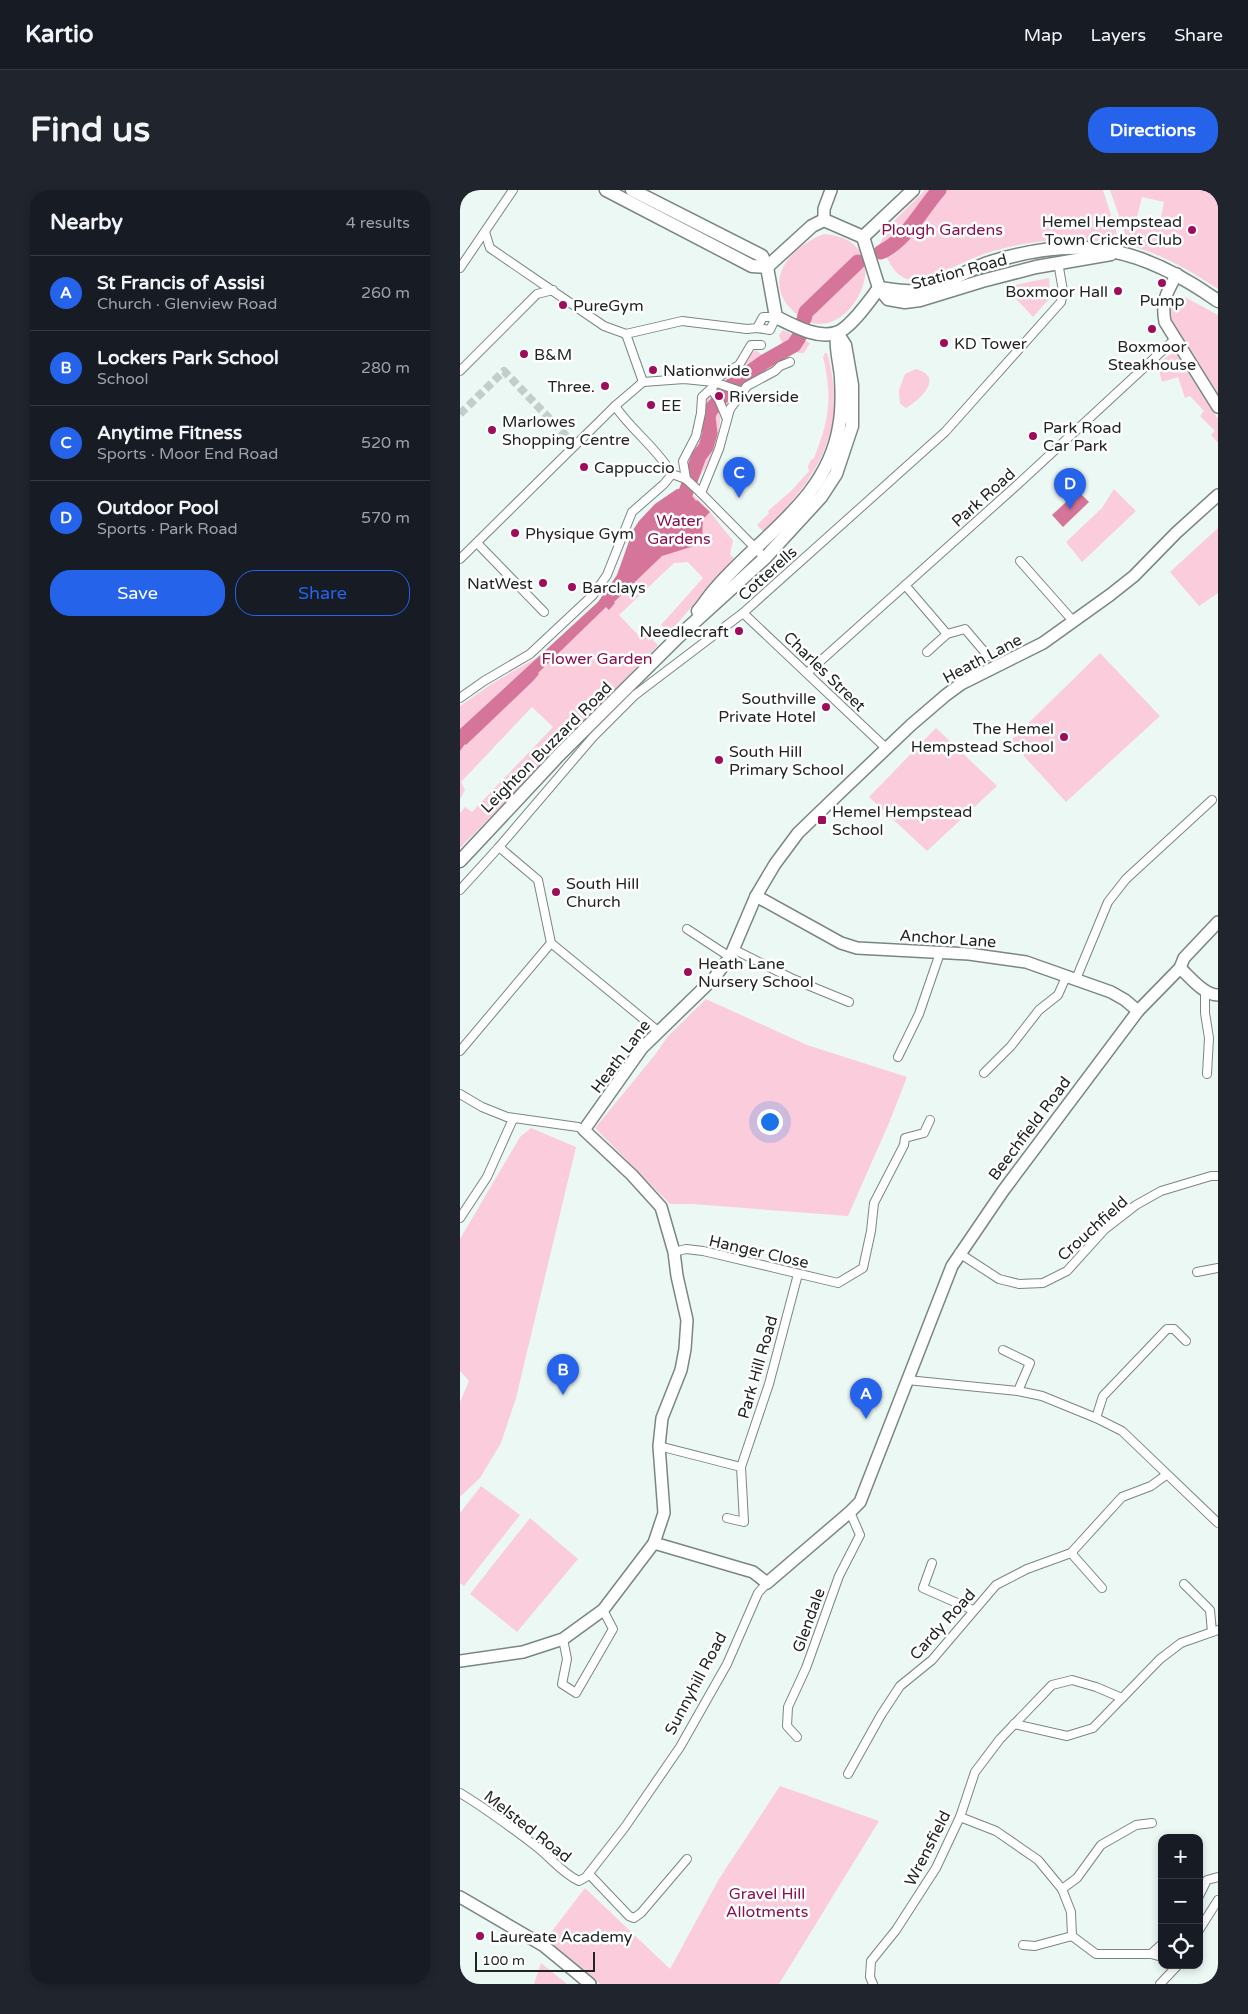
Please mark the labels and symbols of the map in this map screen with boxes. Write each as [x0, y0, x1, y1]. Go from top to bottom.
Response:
place label: Hemel Hempstead Town Cricket Club [1042, 212, 1182, 250]
park label: Plough Gardens [881, 220, 1003, 240]
marker: Hemel Hempstead Town Cricket Club [1186, 224, 1198, 236]
street label: Station Road [909, 250, 1009, 294]
marker: Pump [1156, 277, 1168, 289]
place label: Boxmoor Hall [1005, 282, 1108, 302]
marker: Boxmoor Hall [1112, 285, 1124, 297]
place label: Pump [1139, 291, 1185, 311]
place label: PureGym [573, 296, 644, 316]
marker: PureGym [557, 299, 569, 311]
marker: Boxmoor Steakhouse [1146, 323, 1158, 335]
place label: KD Tower [954, 334, 1028, 354]
marker: KD Tower [938, 337, 950, 349]
place label: Boxmoor Steakhouse [1108, 337, 1196, 375]
place label: B&M [534, 345, 572, 365]
marker: B&M [518, 348, 530, 360]
place label: Nationwide [663, 361, 750, 381]
marker: Nationwide [647, 364, 659, 376]
place label: Three. [547, 377, 595, 397]
marker: Three. [599, 380, 611, 392]
place label: Riverside [729, 387, 799, 407]
marker: Riverside [713, 390, 725, 402]
place label: EE [661, 396, 681, 416]
marker: EE [645, 399, 657, 411]
place label: Marlowes Shopping Centre [502, 412, 630, 450]
place label: Park Road Car Park [1043, 418, 1122, 456]
marker: Marlowes Shopping Centre [486, 424, 498, 436]
marker: Park Road Car Park [1027, 430, 1039, 442]
pin: C [723, 457, 755, 498]
place label: Cappuccio [594, 458, 675, 478]
marker: Cappuccio [578, 461, 590, 473]
street label: Park Road [948, 464, 1020, 531]
pin: D [1054, 468, 1086, 509]
park label: Water Gardens [647, 511, 711, 549]
place label: Physique Gym [525, 524, 634, 544]
marker: Physique Gym [509, 527, 521, 539]
street label: Cotterells [734, 542, 801, 605]
place label: NatWest [467, 574, 533, 594]
marker: NatWest [537, 577, 549, 589]
place label: Barclays [582, 578, 646, 598]
marker: Barclays [566, 581, 578, 593]
place label: Needlecraft [640, 622, 729, 642]
marker: Needlecraft [733, 625, 745, 637]
street label: Charles Street [779, 628, 870, 716]
street label: Heath Lane [939, 630, 1025, 688]
park label: Flower Garden [541, 649, 653, 669]
street label: Leighton Buzzard Road [477, 678, 617, 818]
place label: Southville Private Hotel [718, 689, 816, 727]
marker: Southville Private Hotel [820, 701, 832, 713]
place label: The Hemel Hempstead School [911, 719, 1054, 757]
marker: The Hemel Hempstead School [1058, 731, 1070, 743]
place label: South Hill Primary School [729, 742, 844, 780]
marker: South Hill Primary School [713, 754, 725, 766]
place label: Hemel Hempstead School [832, 802, 972, 840]
marker: Hemel Hempstead School [816, 814, 828, 826]
place label: South Hill Church [566, 874, 639, 912]
marker: South Hill Church [550, 886, 562, 898]
street label: Anchor Lane [899, 926, 997, 952]
place label: Heath Lane Nursery School [698, 954, 814, 992]
marker: Heath Lane Nursery School [682, 966, 694, 978]
street label: Heath Lane [587, 1016, 655, 1097]
street label: Beechfield Road [984, 1073, 1075, 1184]
your location [757, 1109, 783, 1135]
street label: Crouchfield [1053, 1192, 1132, 1266]
street label: Hanger Close [707, 1231, 811, 1273]
street label: Park Hill Road [734, 1313, 782, 1421]
pin: B [547, 1354, 579, 1395]
pin: A [850, 1378, 882, 1419]
street label: Glendale [788, 1585, 830, 1655]
street label: Cardy Road [906, 1585, 980, 1664]
street label: Sunnyhill Road [660, 1629, 731, 1738]
street label: Melsted Road [480, 1786, 575, 1867]
street label: Wrensfield [900, 1807, 955, 1889]
park label: Gravel Hill Allotments [726, 1884, 808, 1922]
place label: Laureate Academy [490, 1927, 633, 1947]
marker: Laureate Academy [474, 1930, 486, 1942]
scale bar [475, 1949, 595, 1972]

